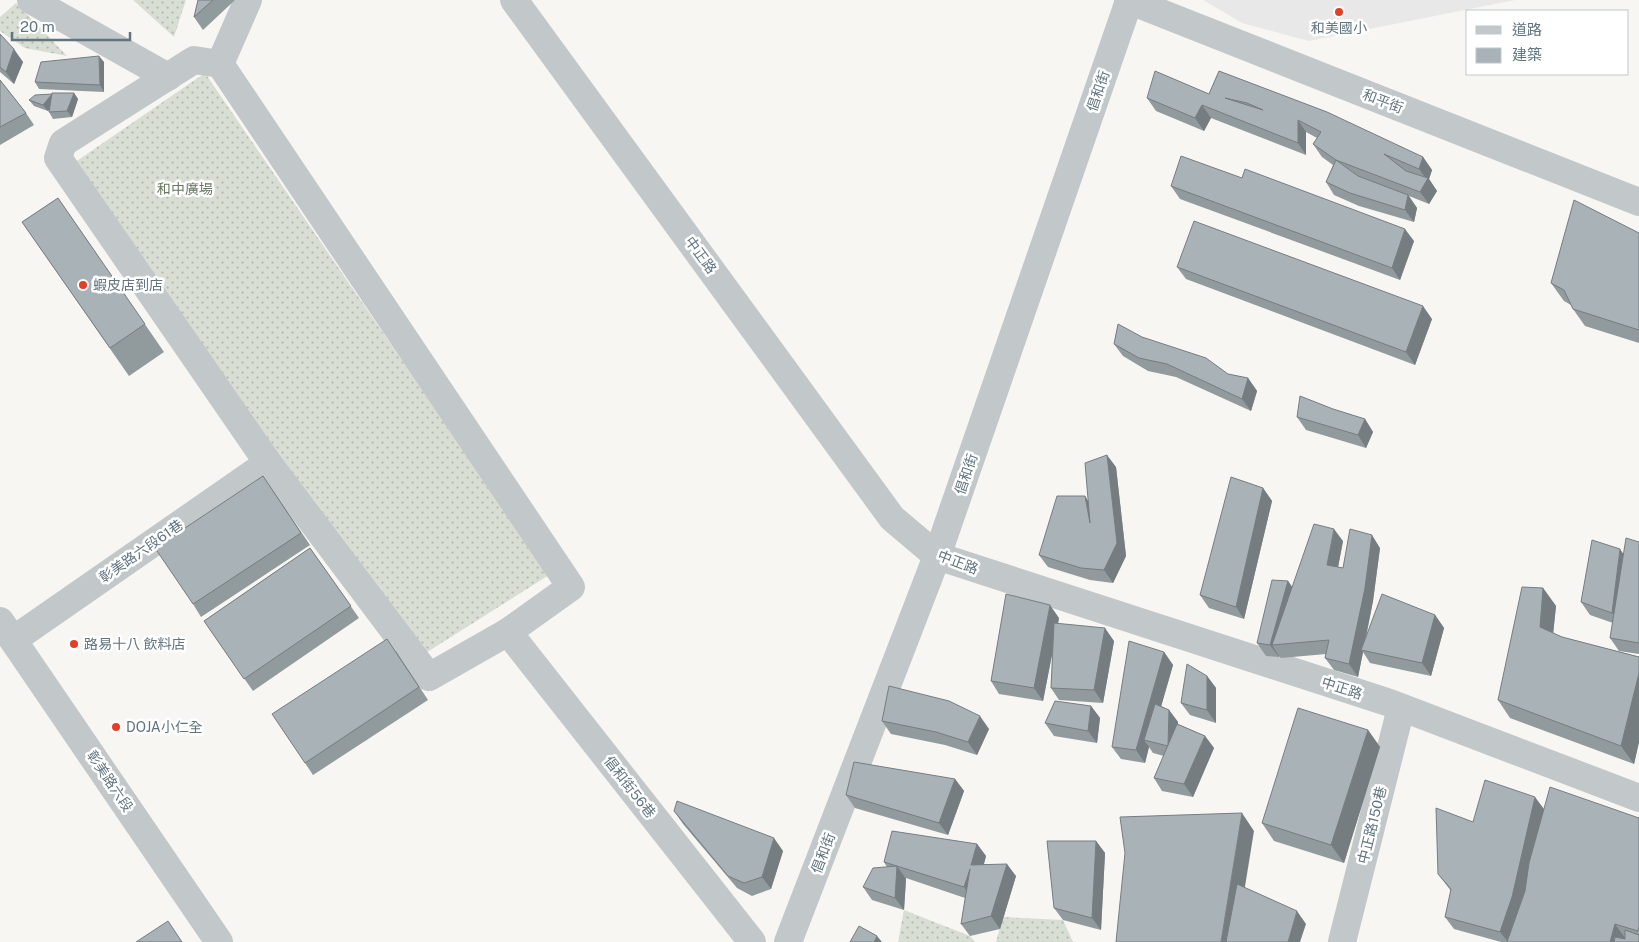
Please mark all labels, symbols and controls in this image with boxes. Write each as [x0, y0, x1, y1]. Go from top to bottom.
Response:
marker: 和美國小 [1333, 6, 1345, 18]
scale bar [12, 10, 130, 42]
legend [1466, 10, 1629, 75]
text: 20 m [20, 18, 55, 35]
place label: 和美國小 [1311, 20, 1367, 36]
text: 道路 [1512, 21, 1542, 38]
text: 建築 [1512, 46, 1542, 63]
street label: 倡和街 [1084, 69, 1112, 113]
street label: 和平街 [1361, 86, 1405, 116]
park label: 和中廣場 [157, 181, 213, 197]
street label: 中正路 [682, 233, 720, 277]
place label: 蝦皮店到店 [93, 277, 163, 293]
marker: 蝦皮店到店 [77, 279, 89, 291]
street label: 倡和街 [952, 452, 980, 496]
street label: 彰美路六段61巷 [96, 516, 186, 586]
street label: 中正路 [936, 547, 980, 577]
place label: 路易十八 飲料店 [84, 636, 185, 652]
marker: 路易十八 飲料店 [68, 638, 80, 650]
street label: 中正路 [1320, 674, 1364, 702]
place label: DOJA小仁全 [126, 719, 203, 735]
marker: DOJA小仁全 [110, 721, 122, 733]
street label: 彰美路六段 [84, 748, 136, 814]
street label: 倡和街56巷 [601, 753, 659, 821]
street label: 中正路150巷 [1355, 785, 1389, 865]
street label: 倡和街 [808, 831, 838, 875]

